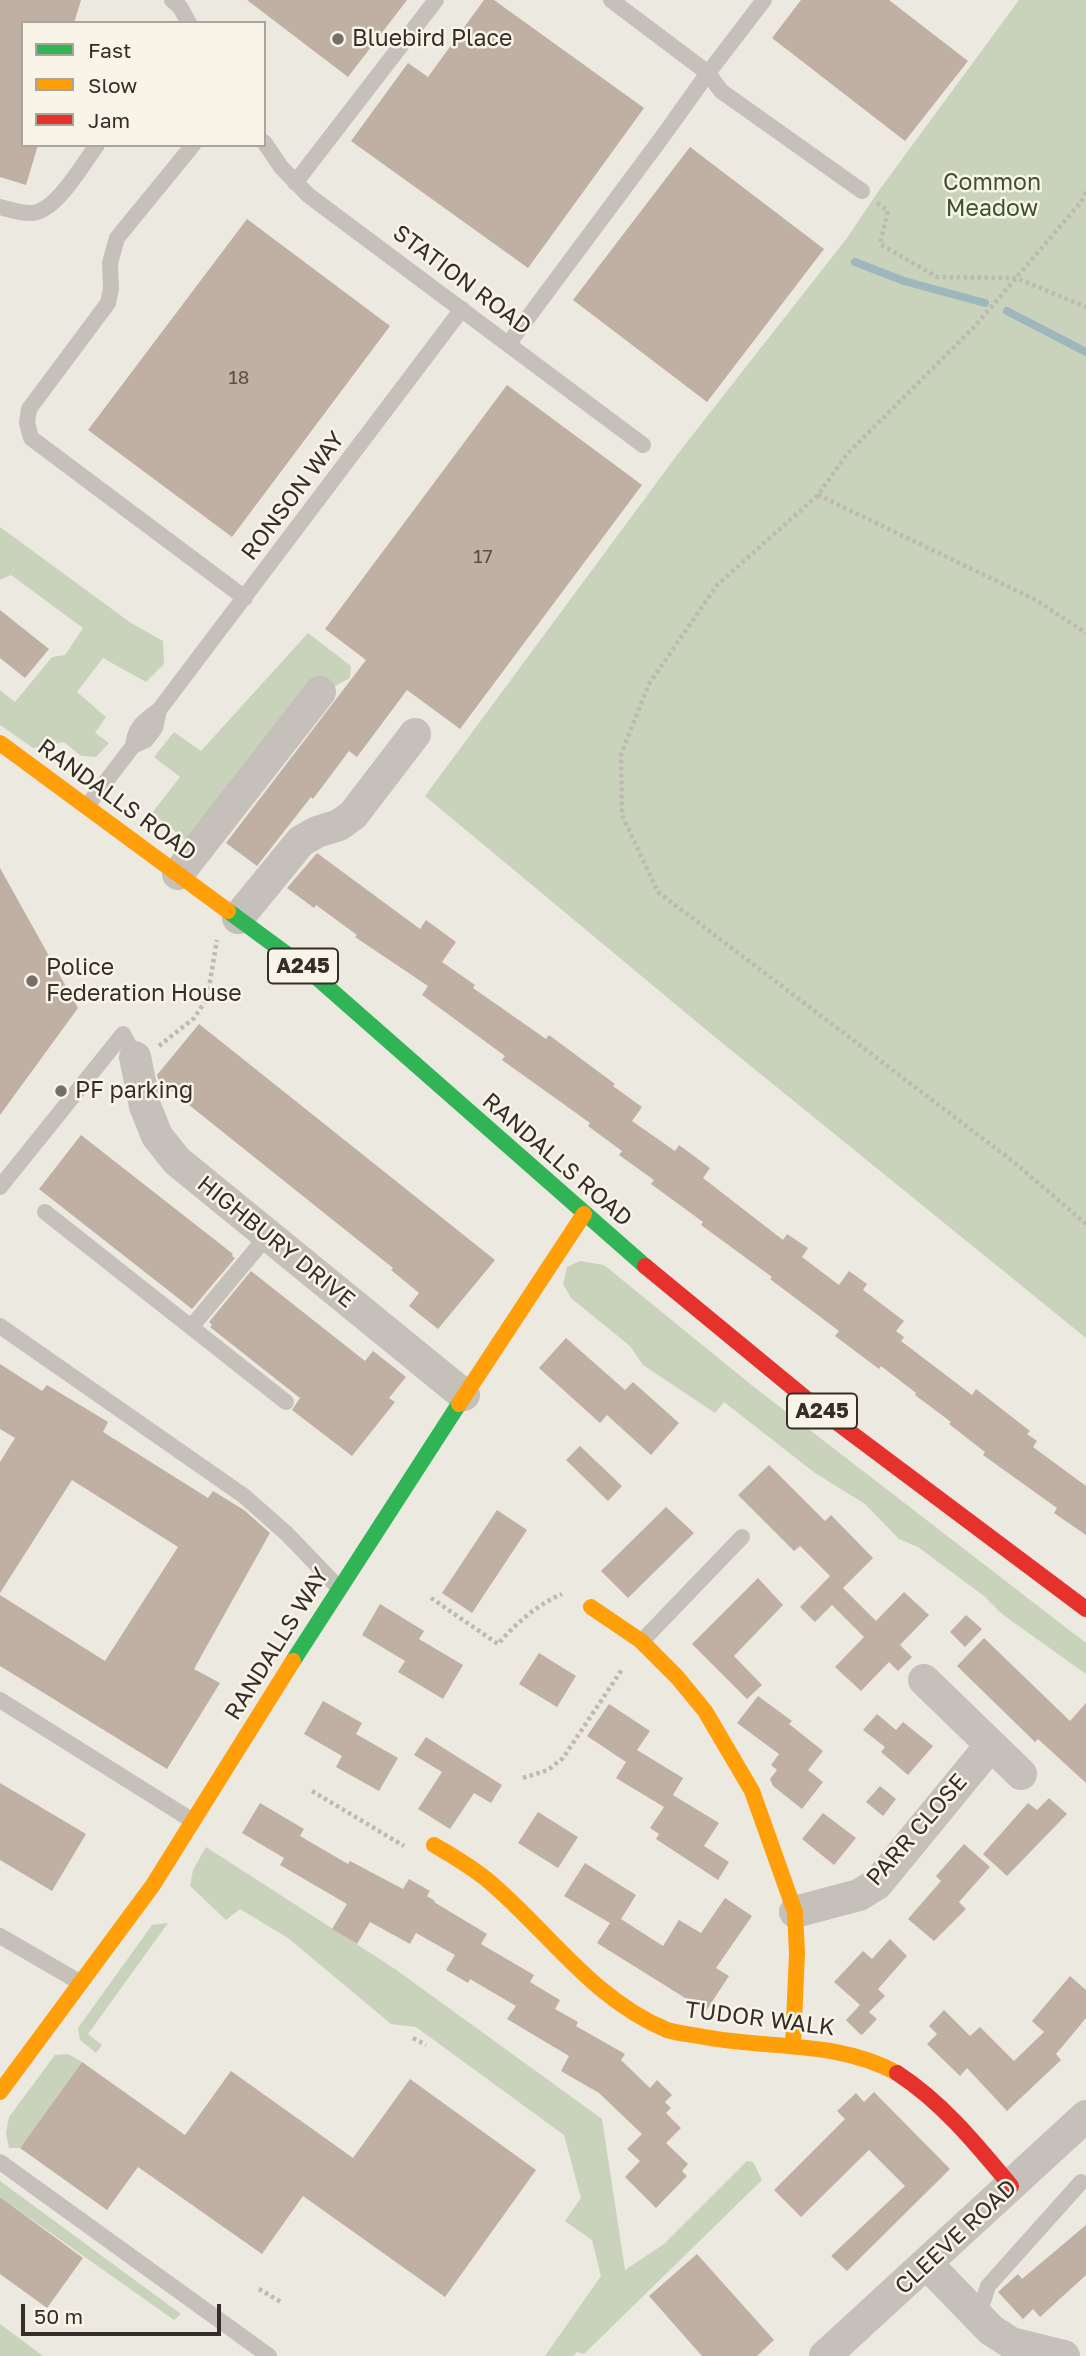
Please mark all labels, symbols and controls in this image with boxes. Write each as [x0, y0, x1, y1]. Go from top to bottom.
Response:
legend [21, 21, 266, 147]
place label: Bluebird Place [352, 25, 512, 53]
marker: Bluebird Place [330, 31, 346, 47]
text: Fast [88, 37, 131, 63]
text: Slow [88, 72, 137, 98]
text: Jam [88, 107, 130, 133]
park label: Common Meadow [943, 169, 1041, 223]
street label: STATION ROAD [387, 219, 537, 341]
house number: 18 [229, 367, 249, 389]
street label: RONSON WAY [236, 426, 350, 566]
house number: 17 [473, 546, 493, 568]
street label: RANDALLS ROAD [32, 733, 202, 867]
road number: A245 [268, 948, 338, 984]
place label: Police Federation House [46, 954, 242, 1008]
marker: Police Federation House [24, 973, 40, 989]
place label: PF parking [75, 1077, 193, 1105]
marker: PF parking [53, 1083, 69, 1099]
street label: RANDALLS ROAD [476, 1087, 638, 1233]
street label: HIGHBURY DRIVE [192, 1170, 360, 1314]
road number: A245 [787, 1394, 857, 1428]
street label: RANDALLS WAY [219, 1563, 335, 1725]
street label: PARR CLOSE [861, 1768, 973, 1892]
street label: TUDOR WALK [684, 1996, 836, 2042]
street label: CLEEVE ROAD [890, 2174, 1022, 2300]
scale bar [24, 2290, 224, 2334]
text: 50 m [34, 2303, 83, 2329]

